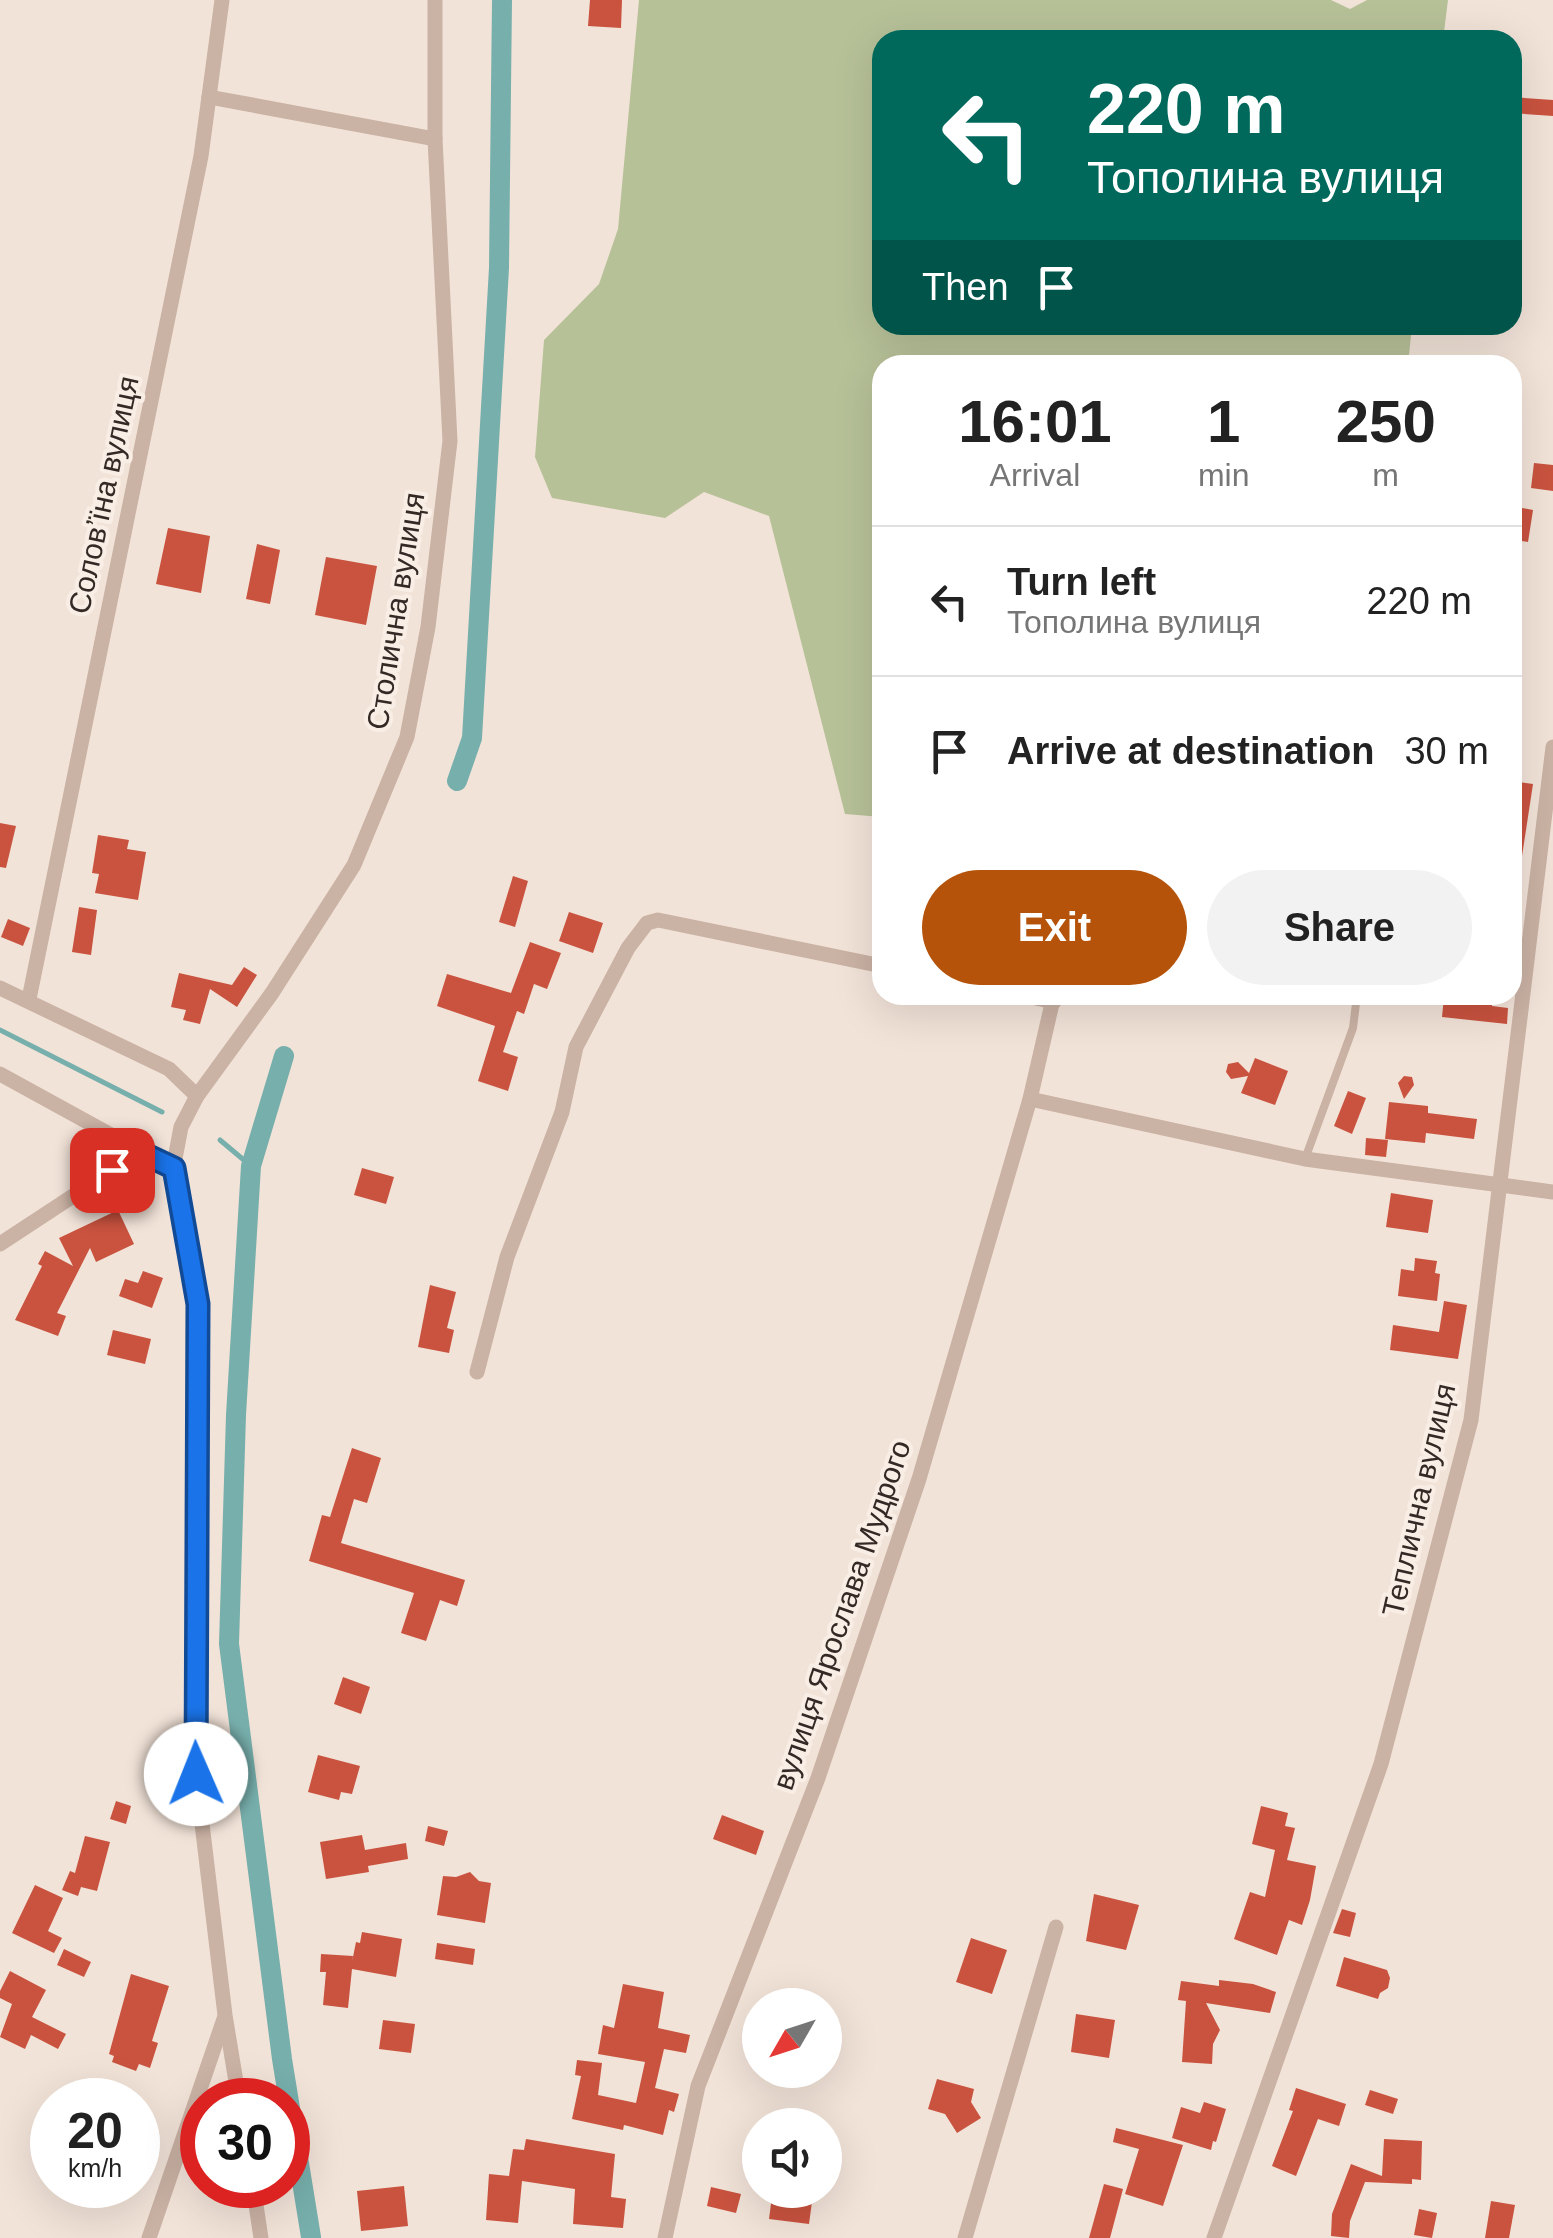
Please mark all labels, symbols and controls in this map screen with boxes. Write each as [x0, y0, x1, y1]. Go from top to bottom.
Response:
icon: left [922, 70, 1052, 200]
text: 220 m [1087, 70, 1285, 148]
text: Тополина вулиця [1087, 152, 1444, 203]
icon: arrive [1029, 260, 1084, 315]
text: Then [922, 266, 1009, 308]
street label: Соловʼїна вулиця [62, 373, 145, 617]
text: 16:01 [958, 388, 1112, 455]
text: 1 [1207, 388, 1240, 455]
text: 250 [1336, 388, 1436, 455]
text: Arrival [990, 457, 1080, 493]
text: min [1198, 457, 1249, 493]
text: m [1372, 457, 1399, 493]
street label: Столична вулиця [360, 490, 431, 732]
text: Turn left [1007, 561, 1156, 603]
icon: left [922, 574, 977, 629]
text: 220 m [1366, 580, 1472, 622]
text: Тополина вулиця [1007, 604, 1261, 640]
icon: arrive [922, 724, 977, 779]
text: Arrive at destination [1007, 730, 1374, 772]
text: 30 m [1404, 730, 1489, 772]
button: Exit [922, 870, 1187, 985]
button: Share [1207, 870, 1472, 985]
pin [70, 1128, 155, 1213]
icon: arrive [85, 1143, 140, 1198]
street label: Теплична вулиця [1376, 1380, 1461, 1620]
street label: вулиця Ярослава Мудрого [766, 1436, 917, 1794]
position arrow [144, 1722, 248, 1826]
north arrow [742, 1988, 842, 2088]
map controls [742, 1988, 842, 2208]
speed limit sign: 30 [180, 2078, 310, 2208]
text: 20 [67, 2103, 123, 2159]
button: sound [742, 2108, 842, 2208]
text: km/h [68, 2154, 122, 2182]

